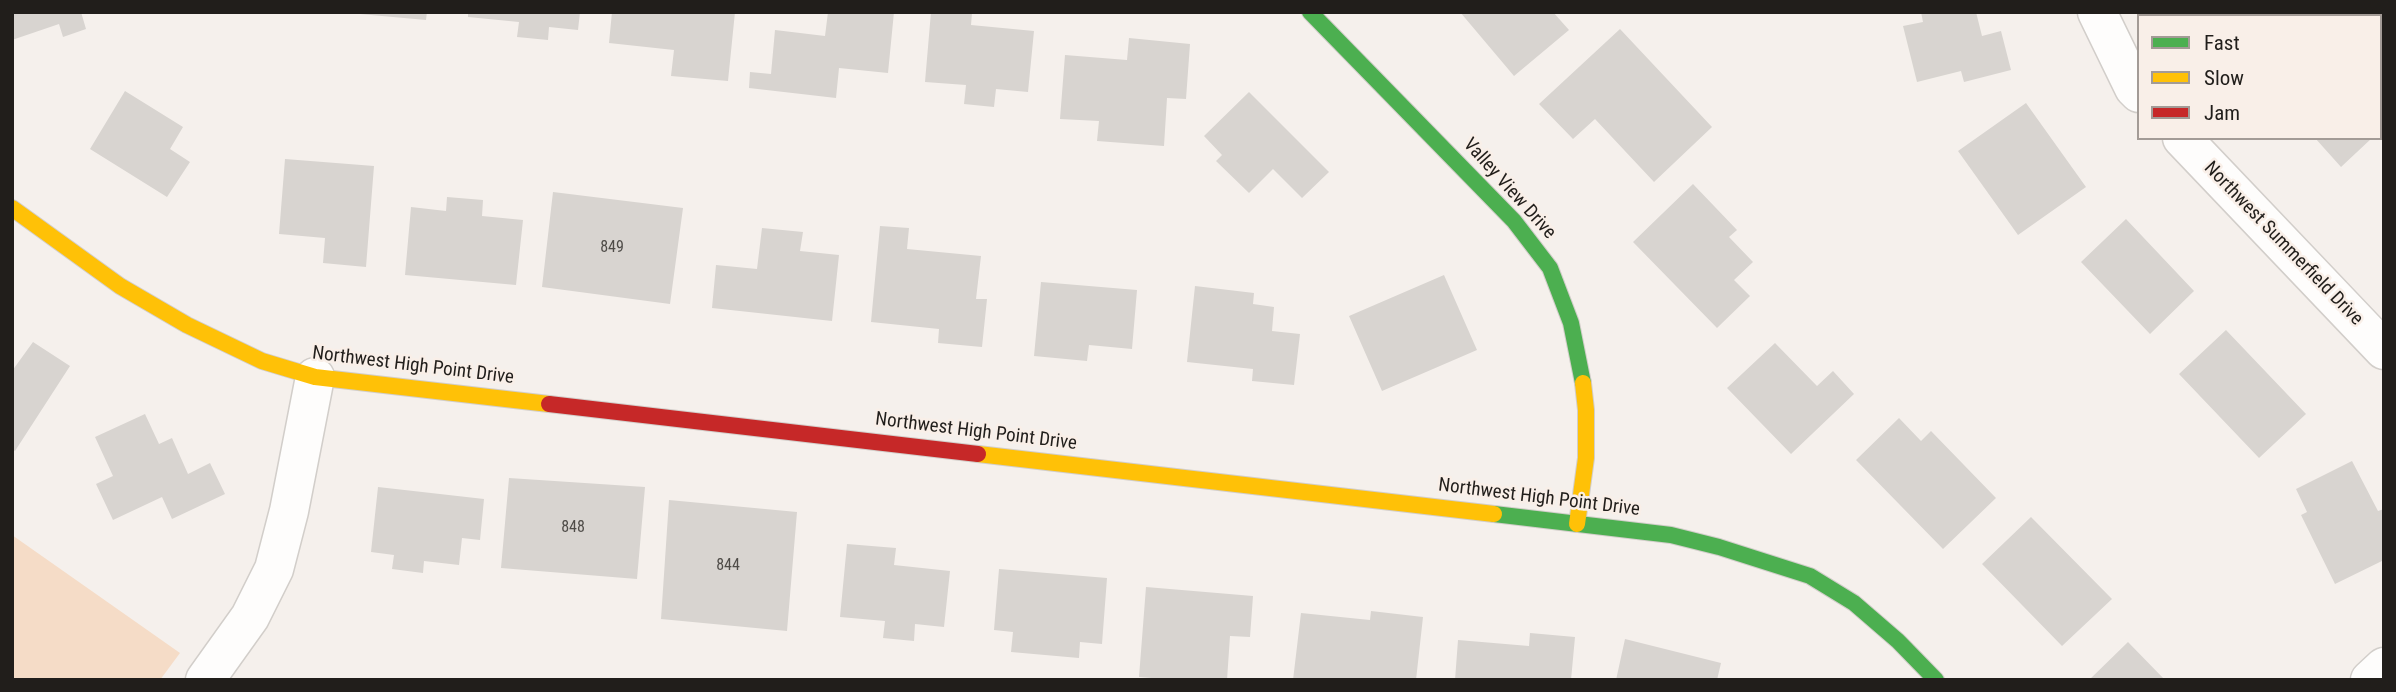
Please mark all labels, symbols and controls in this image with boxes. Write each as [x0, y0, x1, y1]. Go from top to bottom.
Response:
legend [2137, 14, 2382, 140]
text: Fast [2204, 31, 2240, 55]
text: Slow [2204, 66, 2244, 90]
text: Jam [2204, 101, 2240, 125]
street label: Valley View Drive [1458, 134, 1560, 244]
street label: Northwest Summerfield Drive [2199, 157, 2367, 331]
house number: 849 [600, 238, 624, 258]
street label: Northwest High Point Drive [311, 342, 515, 390]
street label: Northwest High Point Drive [874, 408, 1078, 456]
street label: Northwest High Point Drive [1437, 474, 1641, 522]
house number: 848 [561, 518, 585, 538]
house number: 844 [716, 556, 740, 576]

